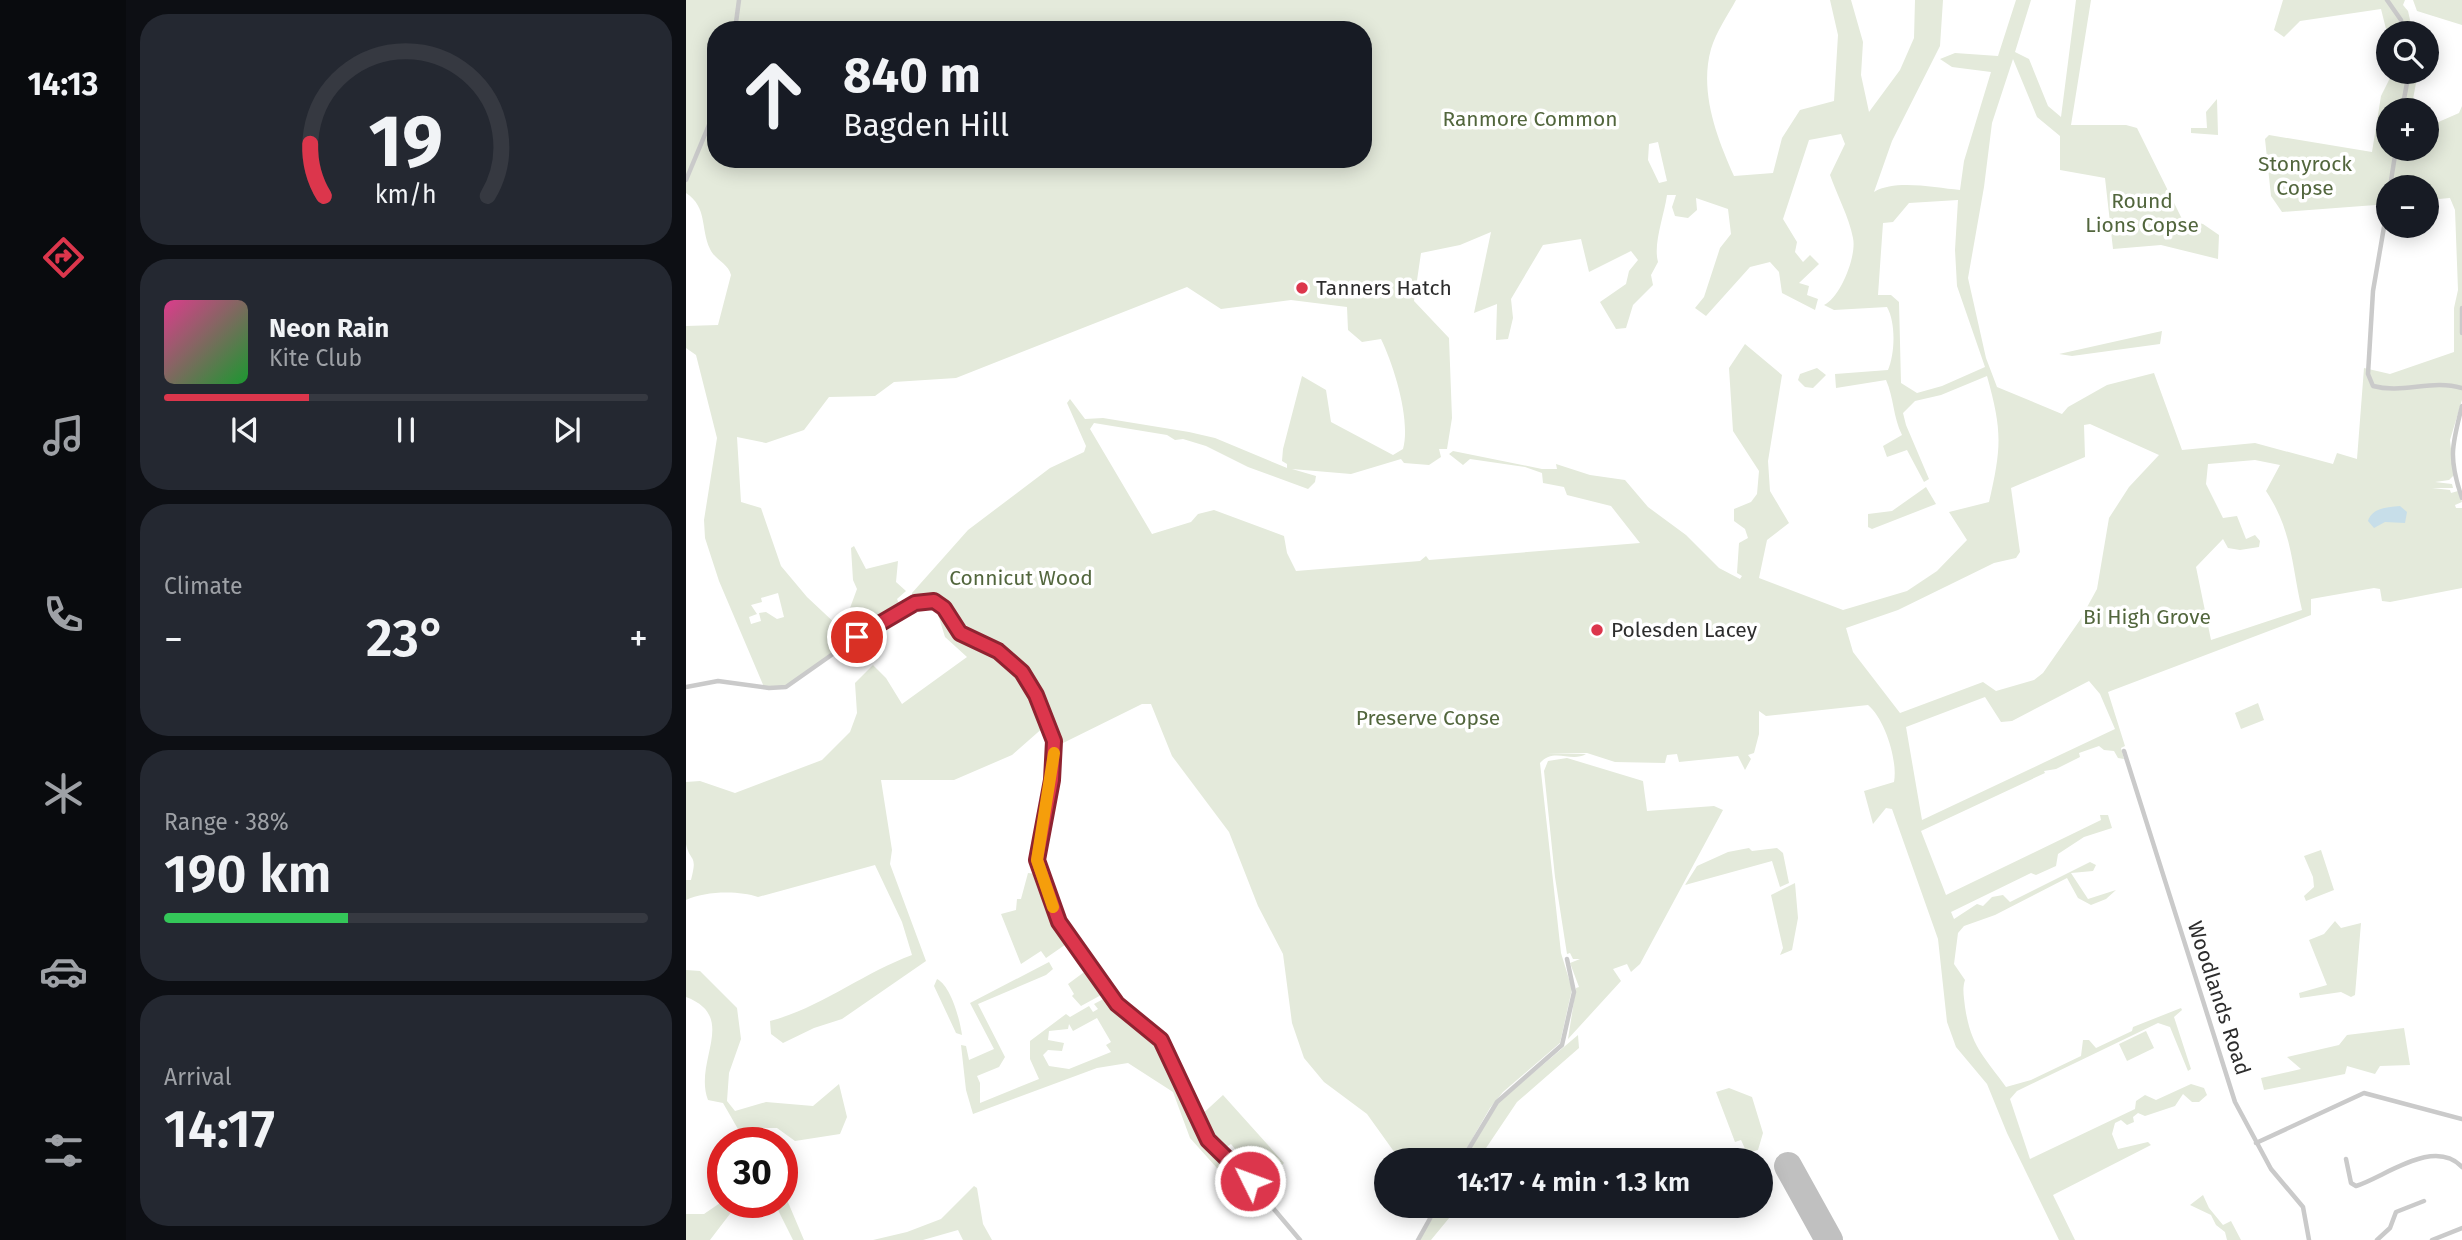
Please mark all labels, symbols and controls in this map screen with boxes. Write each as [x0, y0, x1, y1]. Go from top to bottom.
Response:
map controls [2376, 21, 2439, 238]
button: search [2376, 21, 2439, 84]
text: 840 m [843, 46, 981, 105]
icon: ahead [728, 49, 819, 140]
text: 14:13 [27, 65, 99, 103]
text: 19 [369, 98, 443, 185]
button: + [2376, 98, 2439, 161]
text: Bagden Hill [843, 106, 1009, 144]
park label: Ranmore Common [1442, 106, 1618, 132]
park label: Stonyrock Copse [2258, 151, 2352, 201]
button: − [2376, 175, 2439, 238]
text: km/h [375, 179, 437, 209]
park label: Round Lions Copse [2085, 188, 2199, 238]
icon: directions [39, 233, 88, 282]
place label: Tanners Hatch [1316, 275, 1452, 301]
marker: Tanners Hatch [1294, 280, 1310, 296]
text: Neon Rain [269, 313, 389, 344]
text: Kite Club [269, 344, 362, 372]
icon: music [39, 411, 88, 460]
icon: previous [226, 411, 264, 449]
icon: pause [387, 411, 425, 449]
icon: next [548, 411, 586, 449]
park label: Connicut Wood [949, 565, 1093, 591]
text: Climate [164, 572, 243, 600]
icon: phone [39, 590, 88, 639]
park label: Bi High Grove [2083, 604, 2211, 630]
text: 23° [366, 607, 446, 670]
pin [827, 607, 887, 667]
text: − [164, 616, 183, 662]
text: + [629, 616, 648, 662]
place label: Polesden Lacey [1611, 617, 1758, 643]
icon: arrive [838, 618, 876, 656]
marker: Polesden Lacey [1589, 622, 1605, 638]
park label: Preserve Copse [1356, 705, 1500, 731]
icon: climate [39, 769, 88, 818]
text: Range · 38% [164, 808, 289, 836]
text: 190 km [164, 843, 332, 906]
street label: Woodlands Road [2182, 918, 2256, 1078]
icon: car [39, 947, 88, 996]
text: Arrival [164, 1063, 231, 1091]
text: 14:17 [164, 1098, 275, 1161]
icon: filters [39, 1126, 88, 1175]
speed limit sign: 30 [707, 1127, 798, 1218]
position arrow [1213, 1144, 1287, 1218]
text: 14:17 · 4 min · 1.3 km [1457, 1167, 1690, 1198]

